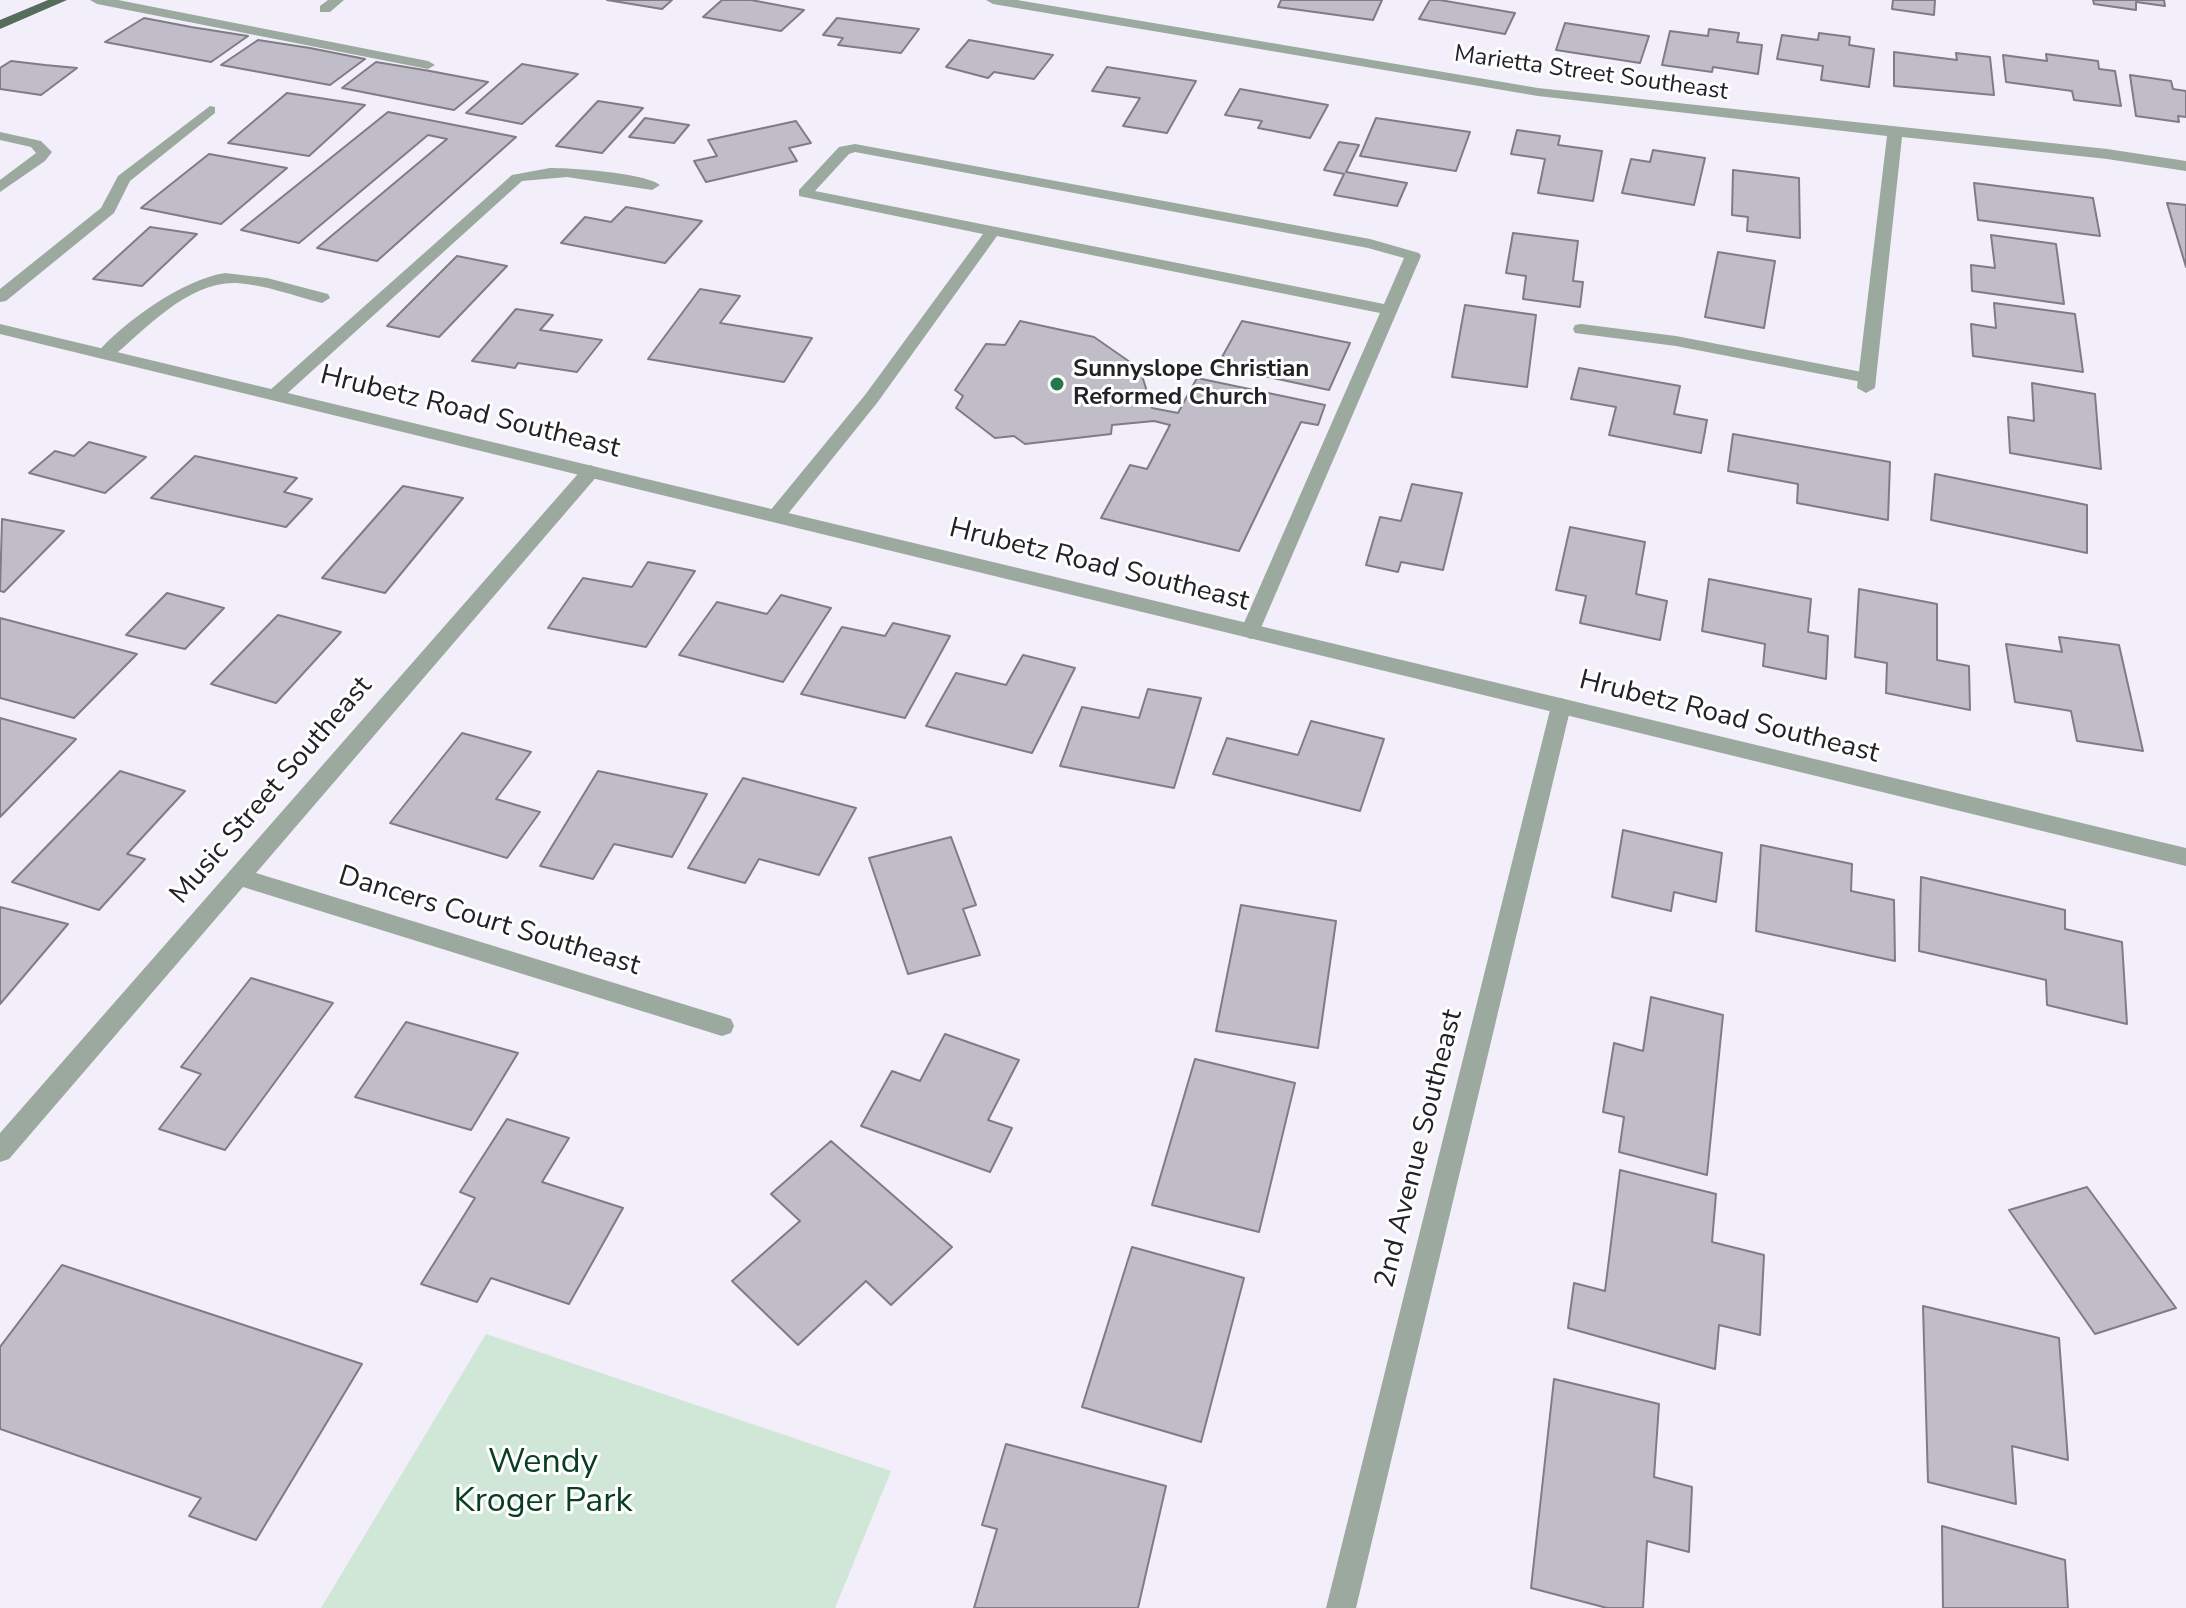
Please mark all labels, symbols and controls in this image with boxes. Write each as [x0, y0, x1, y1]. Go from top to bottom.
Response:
street label: Marietta Street Southeast [1452, 41, 1730, 107]
place label: Sunnyslope Christian Reformed Church [1073, 356, 1309, 412]
street label: Hrubetz Road Southeast [317, 359, 623, 467]
marker: Sunnyslope Christian Reformed Church [1048, 375, 1066, 393]
street label: Hrubetz Road Southeast [946, 512, 1252, 620]
street label: Hrubetz Road Southeast [1576, 664, 1882, 772]
street label: Music Street Southeast [164, 670, 380, 912]
street label: Dancers Court Southeast [334, 860, 644, 984]
street label: 2nd Avenue Southeast [1369, 1006, 1471, 1292]
park label: Wendy Kroger Park [454, 1444, 632, 1524]

